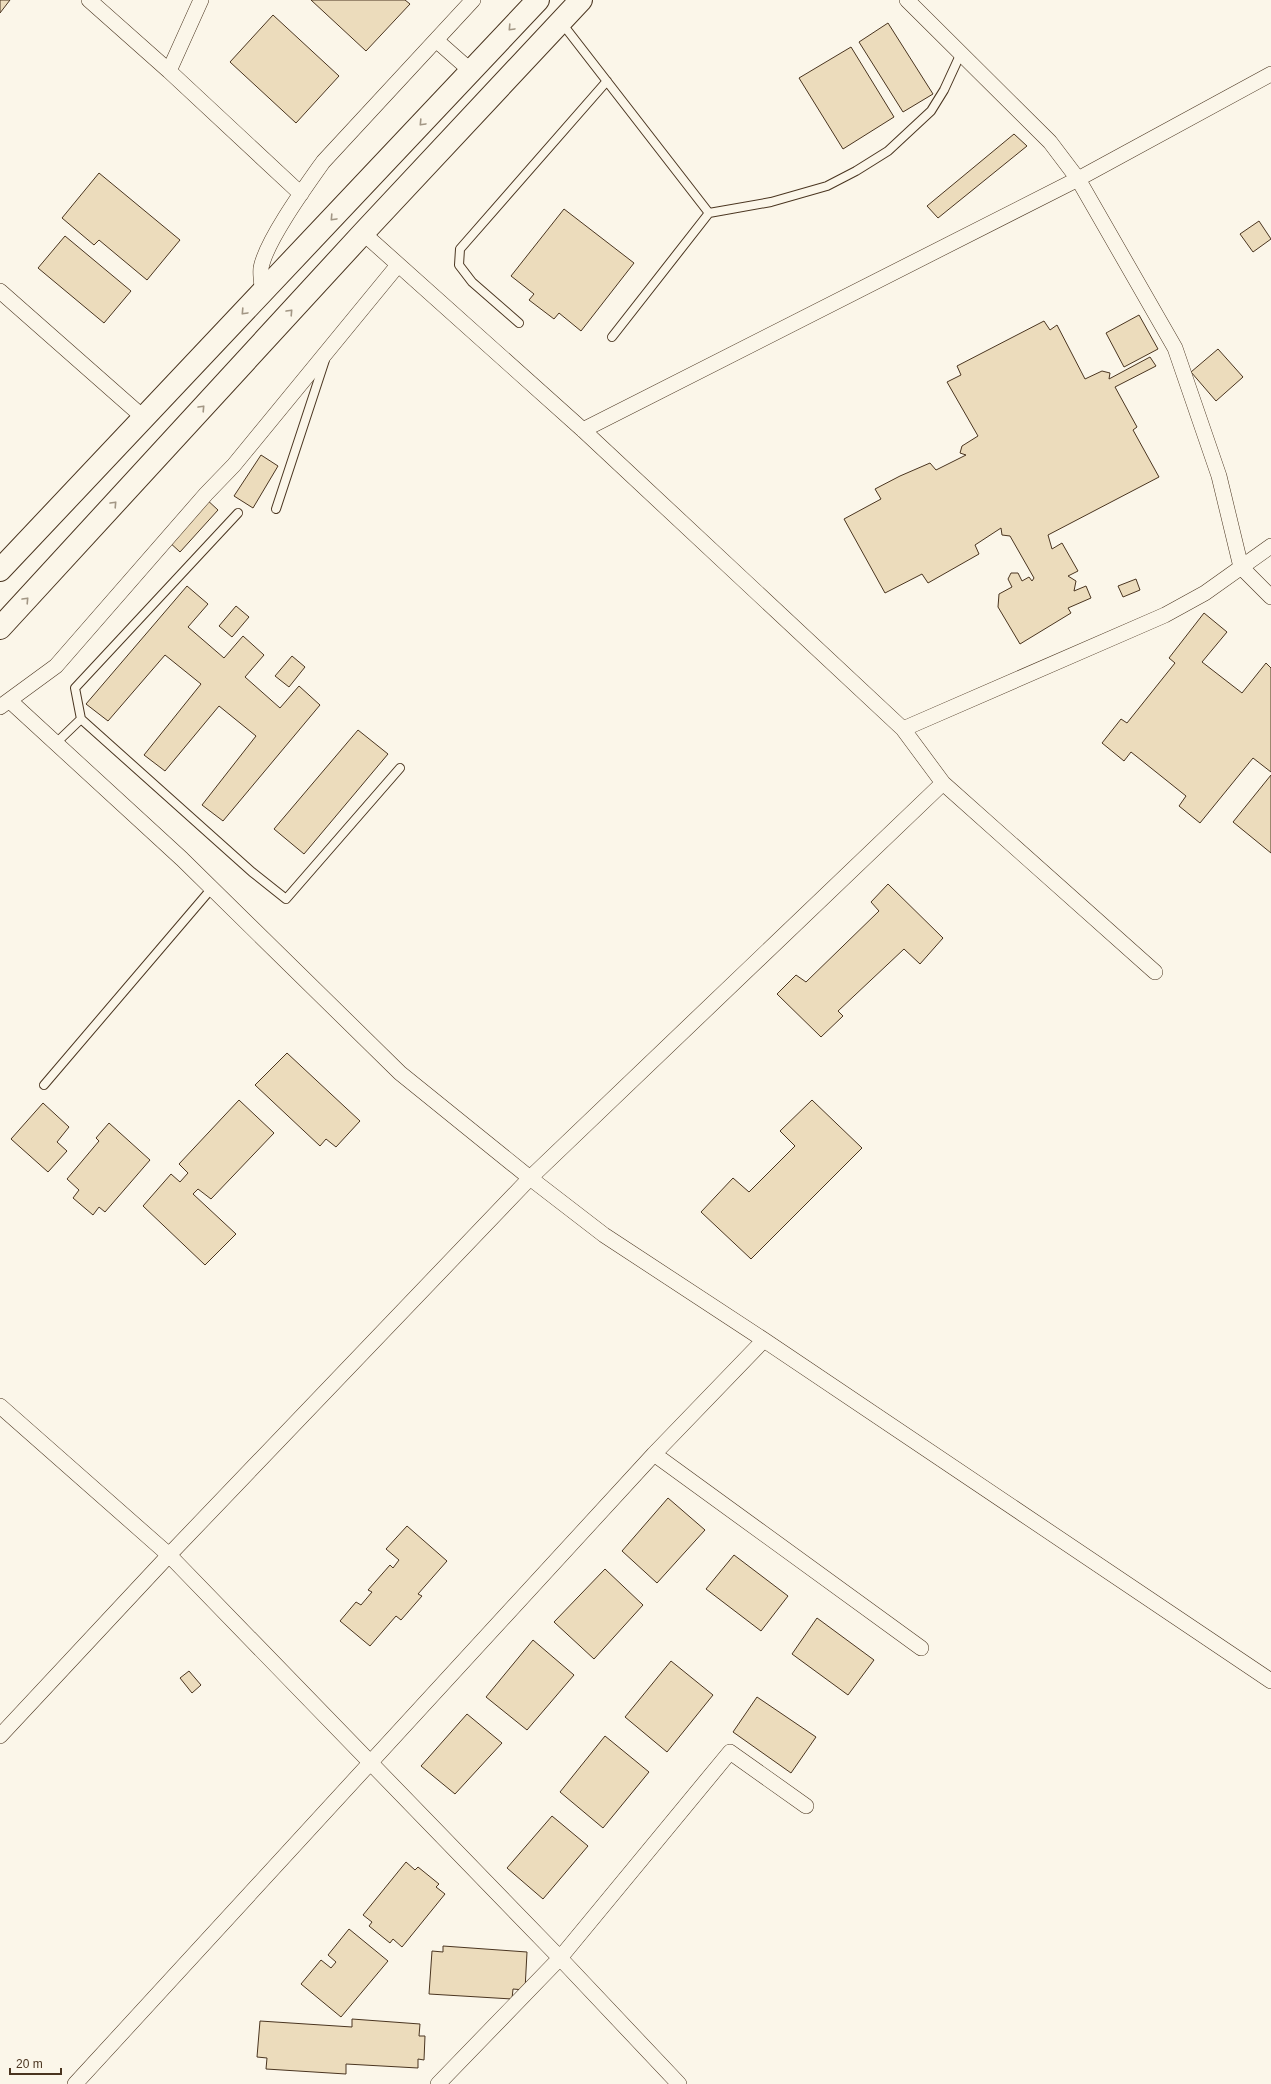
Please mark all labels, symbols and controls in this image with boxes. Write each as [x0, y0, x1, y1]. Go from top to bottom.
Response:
one-way arrow [508, 23, 516, 31]
one-way arrow [419, 118, 427, 126]
one-way arrow [331, 213, 338, 221]
one-way arrow [242, 308, 249, 315]
one-way arrow [286, 310, 293, 317]
one-way arrow [198, 405, 205, 413]
one-way arrow [110, 501, 117, 509]
one-way arrow [22, 597, 29, 604]
scale bar [10, 2050, 61, 2076]
text: 20 m [16, 2057, 43, 2071]

